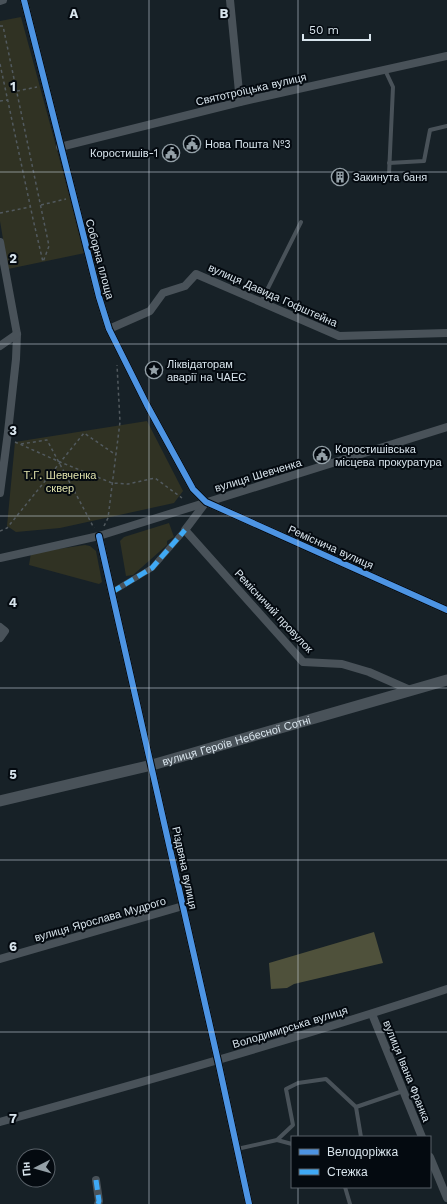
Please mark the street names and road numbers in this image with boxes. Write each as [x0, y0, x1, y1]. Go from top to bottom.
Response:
street label: Святотроїцька вулиця [194, 70, 308, 109]
street label: Соборна площа [83, 218, 117, 301]
street label: вулиця Давида Гофштейна [206, 261, 340, 330]
street label: вулиця Шевченка [213, 456, 304, 495]
street label: Реміснича вулиця [286, 523, 375, 572]
street label: Ремісничий провулок [232, 567, 316, 656]
street label: вулиця Героїв Небесної Сотні [161, 714, 312, 769]
street label: Різдвяна вулиця [169, 826, 200, 911]
street label: вулиця Ярослава Мудрого [33, 894, 167, 945]
street label: Володимирська вулиця [231, 1004, 349, 1051]
street label: вулиця Івана Франка [380, 1019, 433, 1125]

